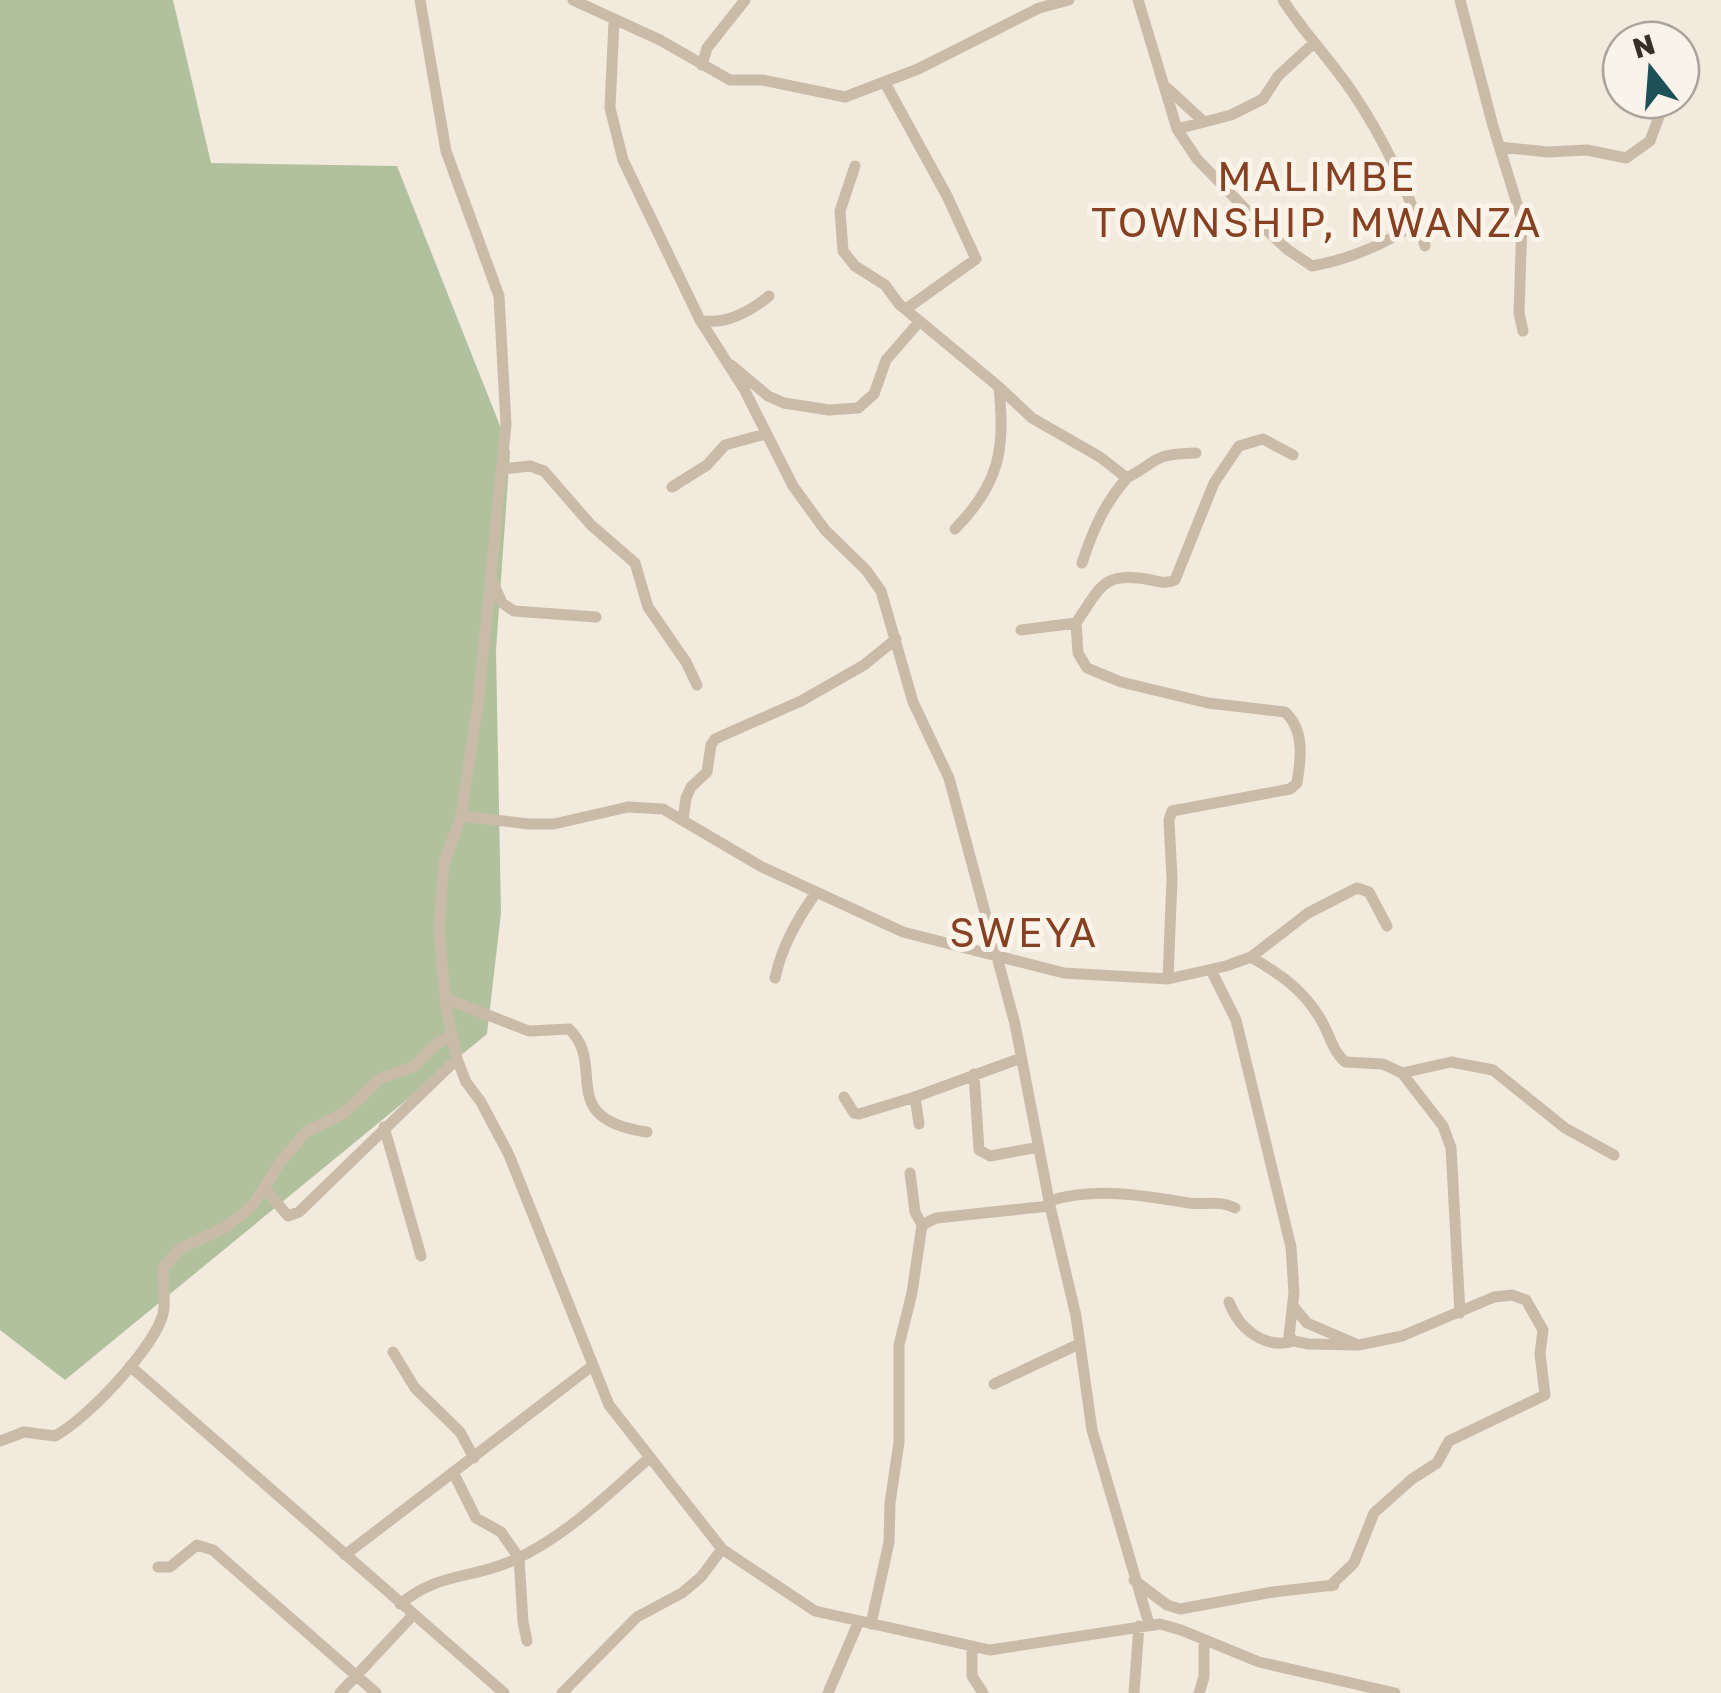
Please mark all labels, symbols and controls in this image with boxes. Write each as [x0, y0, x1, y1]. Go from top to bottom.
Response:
north arrow [1601, 20, 1701, 120]
text: N [1629, 27, 1659, 65]
district label: MALIMBE TOWNSHIP, MWANZA [1091, 152, 1543, 246]
district label: SWEYA [949, 908, 1099, 956]

